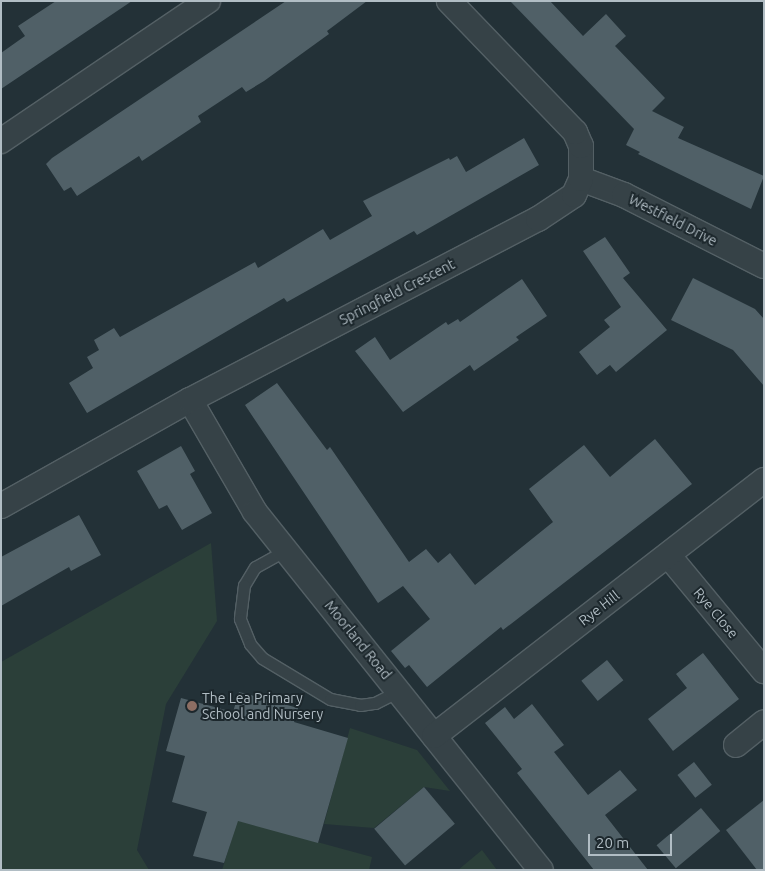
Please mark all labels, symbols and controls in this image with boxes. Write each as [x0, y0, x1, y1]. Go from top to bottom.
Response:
street label: Westfield Drive [626, 191, 720, 249]
street label: Springfield Crescent [337, 256, 457, 328]
street label: Rye Close [690, 584, 742, 642]
street label: Rye Hill [575, 587, 623, 629]
street label: Moorland Road [321, 597, 395, 683]
place label: The Lea Primary School and Nursery [202, 690, 323, 722]
marker: The Lea Primary School and Nursery [186, 700, 198, 712]
scale bar [590, 824, 674, 856]
text: 20 m [596, 834, 629, 851]

